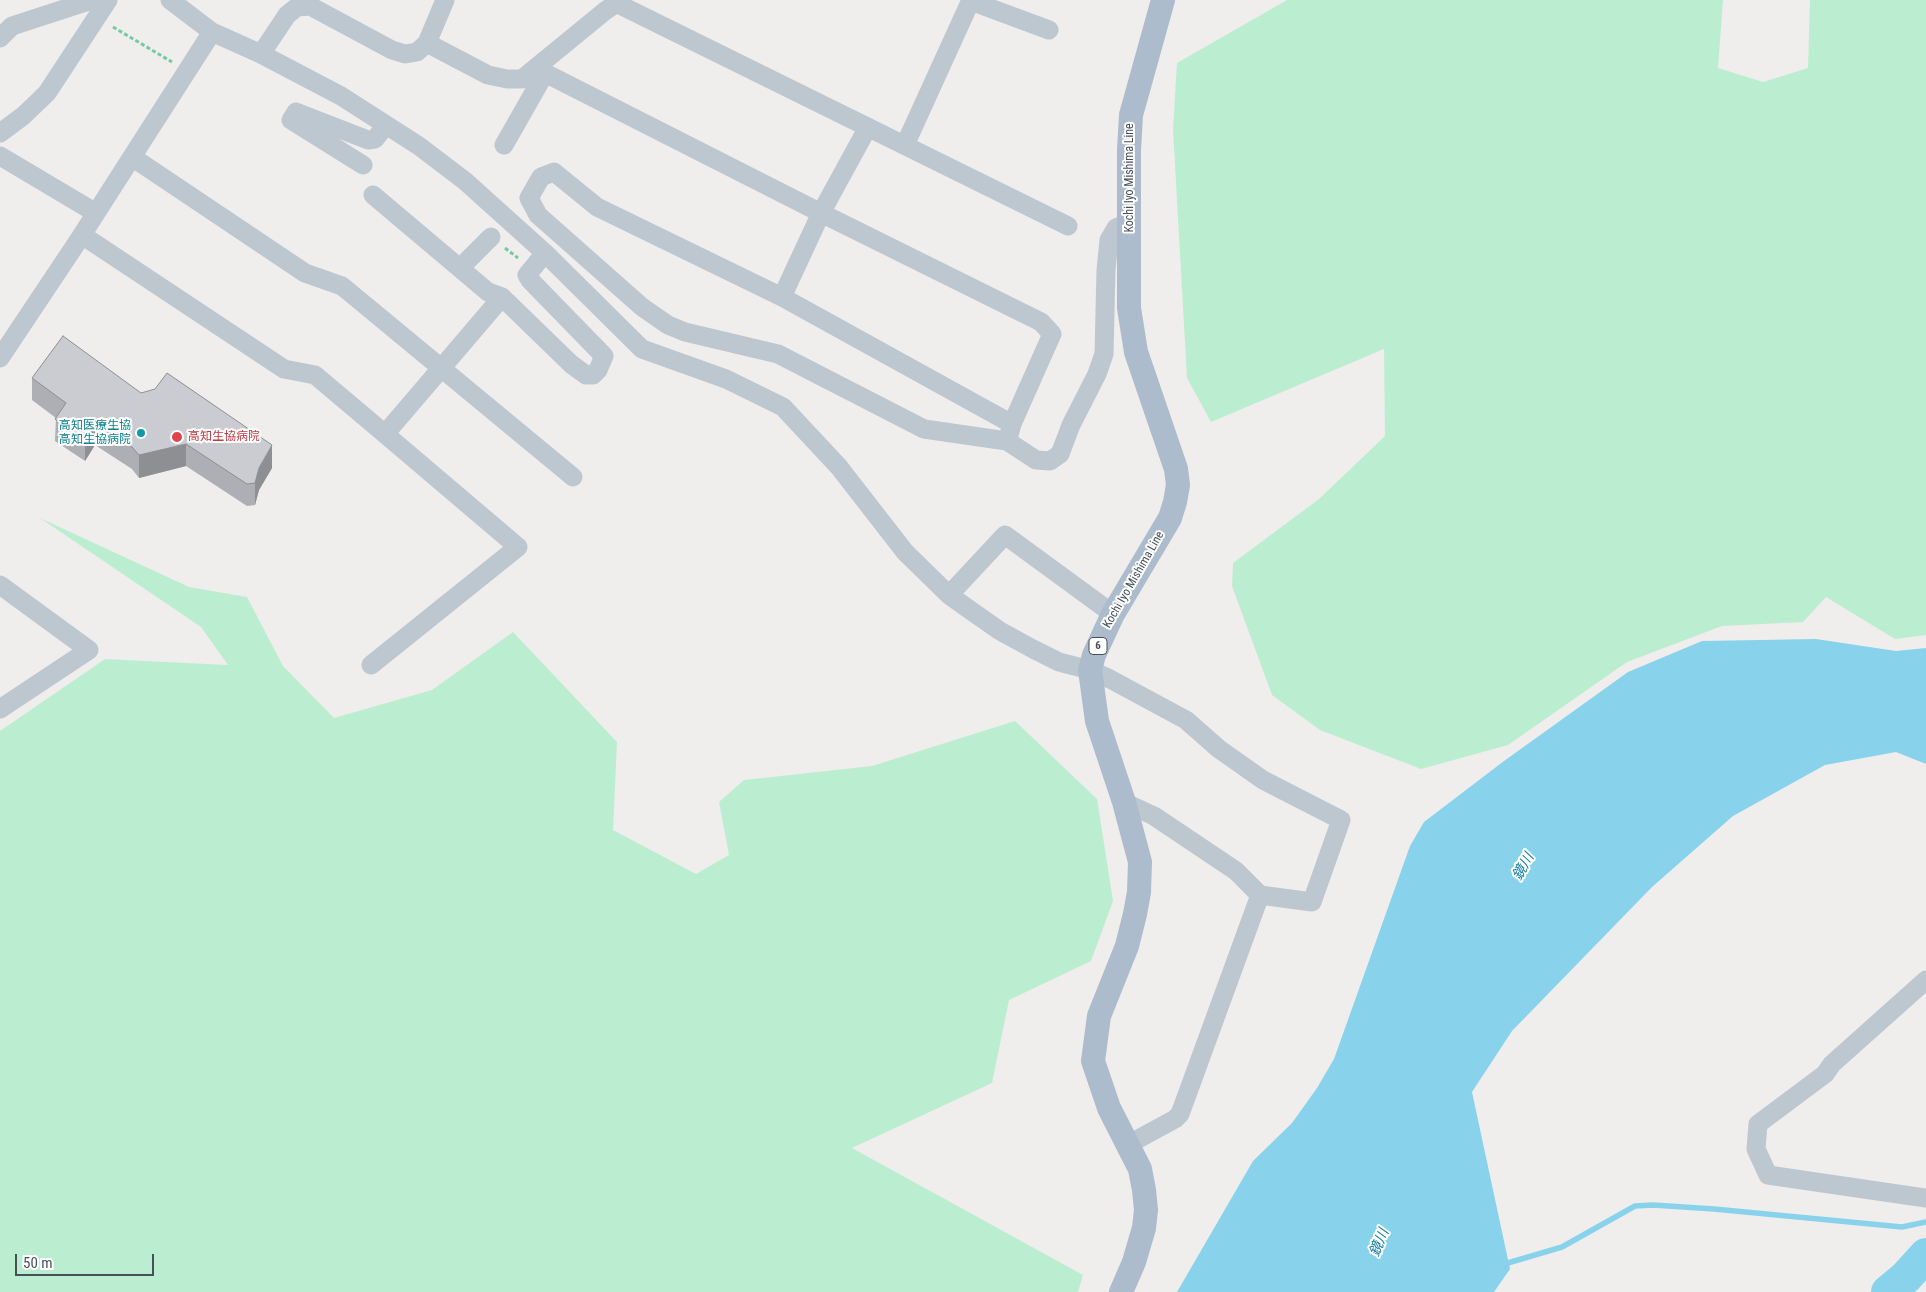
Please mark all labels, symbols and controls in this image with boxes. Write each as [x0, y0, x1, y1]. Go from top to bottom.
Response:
street label: Kochi Iyo Mishima Line [1123, 123, 1137, 233]
place label: 高知医療生協 高知生協病院 [59, 419, 131, 447]
marker: 高知医療生協 高知生協病院 [135, 427, 147, 439]
marker: 高知生協病院 [170, 430, 184, 444]
place label: 高知生協病院 [188, 430, 260, 444]
street label: Kochi Iyo Mishima Line [1100, 529, 1168, 631]
road number: 6 [1089, 637, 1107, 654]
water label: 鏡川 [1510, 851, 1538, 883]
water label: 鏡川 [1367, 1227, 1393, 1259]
scale bar [18, 1244, 156, 1276]
text: 50 m [23, 1254, 53, 1272]

